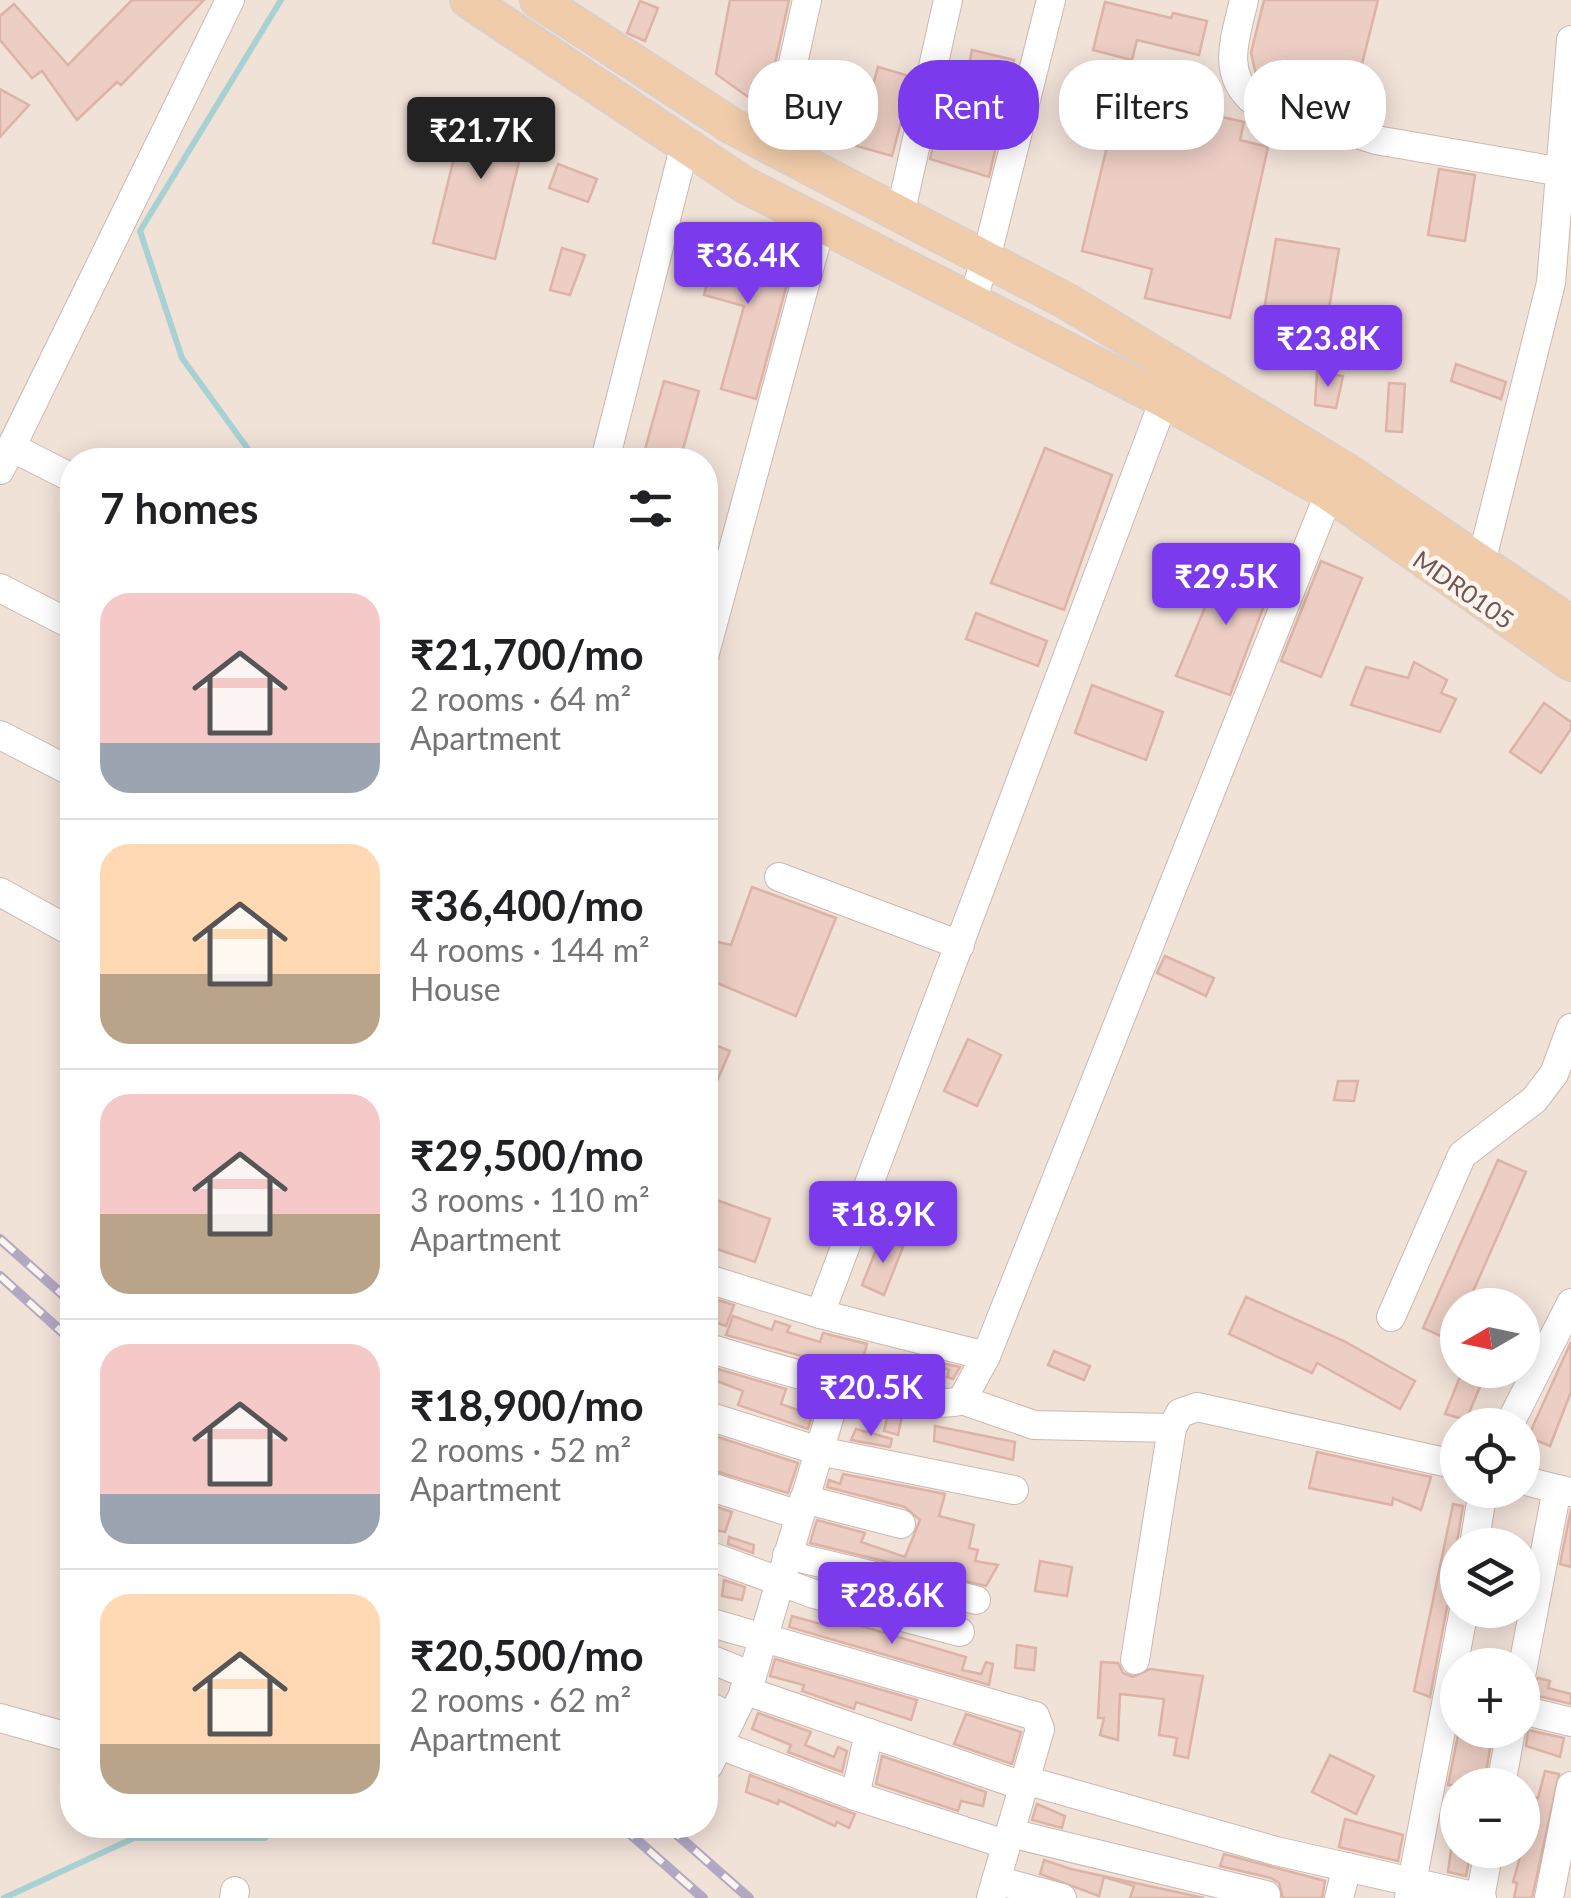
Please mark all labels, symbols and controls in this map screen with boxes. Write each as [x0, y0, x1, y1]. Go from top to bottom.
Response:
chip: Buy [748, 60, 878, 150]
chip: Rent [898, 60, 1039, 150]
chip: Filters [1059, 60, 1224, 150]
chip: New [1244, 60, 1386, 150]
pin: ₹21.7K [400, 97, 562, 182]
text: ₹21.7K [429, 110, 533, 149]
pin: ₹36.4K [667, 222, 829, 307]
text: ₹36.4K [696, 235, 800, 274]
pin: ₹23.8K [1247, 305, 1409, 390]
text: ₹23.8K [1276, 318, 1380, 357]
icon: filters [623, 481, 678, 536]
text: 7 homes [100, 483, 258, 533]
pin: ₹29.5K [1145, 543, 1307, 628]
street label: MDR0105 [1408, 543, 1520, 635]
text: ₹29.5K [1174, 556, 1278, 595]
text: ₹21,700/mo [410, 629, 644, 679]
icon: home [180, 633, 300, 753]
text: 2 rooms · 64 m² [410, 679, 631, 718]
text: Apartment [410, 718, 561, 757]
text: ₹36,400/mo [410, 880, 644, 930]
icon: home [180, 884, 300, 1004]
text: 4 rooms · 144 m² [410, 930, 650, 969]
text: House [410, 969, 501, 1008]
text: ₹29,500/mo [410, 1130, 644, 1180]
icon: home [180, 1134, 300, 1254]
text: 3 rooms · 110 m² [410, 1180, 650, 1219]
pin: ₹18.9K [802, 1181, 964, 1266]
text: ₹18.9K [831, 1194, 935, 1233]
text: Apartment [410, 1219, 561, 1258]
north arrow [1440, 1288, 1540, 1388]
map controls [1440, 1288, 1540, 1868]
pin: ₹20.5K [790, 1354, 952, 1439]
text: ₹20.5K [819, 1367, 923, 1406]
text: ₹18,900/mo [410, 1380, 644, 1430]
icon: home [180, 1384, 300, 1504]
button: locate [1440, 1408, 1540, 1508]
text: 2 rooms · 52 m² [410, 1430, 631, 1469]
text: Apartment [410, 1469, 561, 1508]
button: layers [1440, 1528, 1540, 1628]
pin: ₹28.6K [811, 1562, 973, 1647]
text: ₹28.6K [840, 1575, 944, 1614]
text: ₹20,500/mo [410, 1630, 644, 1680]
icon: home [180, 1634, 300, 1754]
button: + [1440, 1648, 1540, 1748]
text: 2 rooms · 62 m² [410, 1680, 631, 1719]
text: Apartment [410, 1719, 561, 1758]
button: − [1440, 1768, 1540, 1868]

